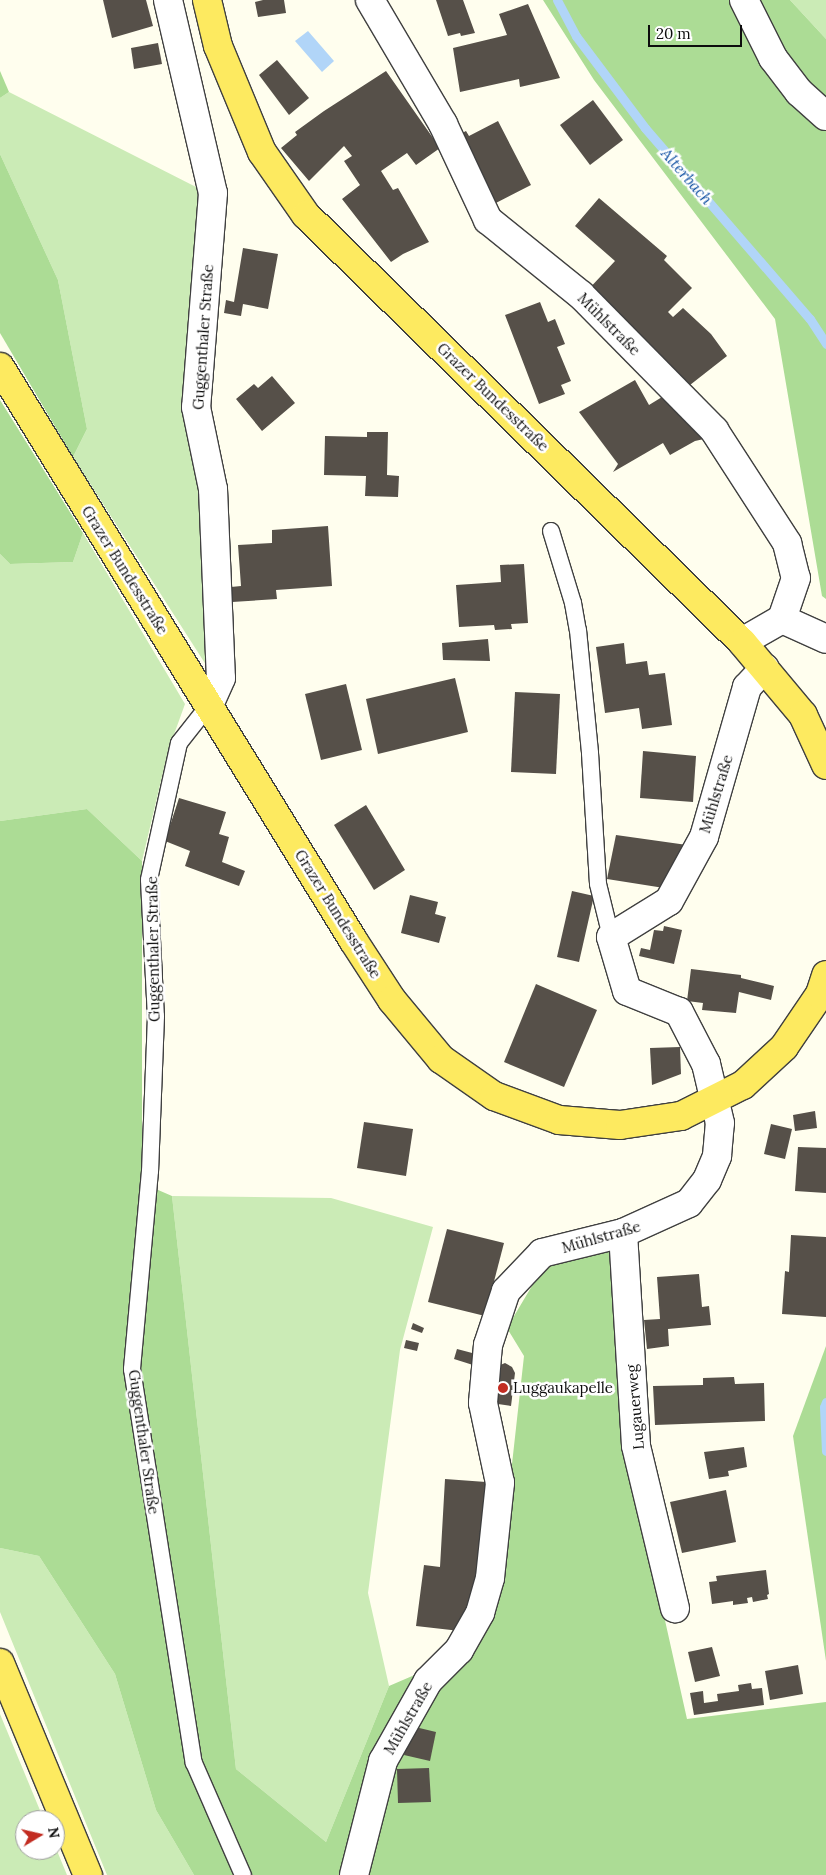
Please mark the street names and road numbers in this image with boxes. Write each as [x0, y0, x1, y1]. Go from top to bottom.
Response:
street label: Guggenthaler Straße [189, 264, 217, 410]
street label: Mühlstraße [574, 289, 644, 359]
street label: Grazer Bundesstraße [433, 339, 553, 455]
street label: Grazer Bundesstraße [78, 502, 172, 638]
street label: Mühlstraße [696, 753, 736, 835]
street label: Grazer Bundesstraße [291, 846, 385, 982]
street label: Guggenthaler Straße [143, 876, 163, 1022]
street label: Mühlstraße [560, 1217, 642, 1257]
street label: Lugauerweg [622, 1364, 648, 1450]
street label: Guggenthaler Straße [125, 1369, 163, 1515]
street label: Mühlstraße [380, 1678, 436, 1758]

